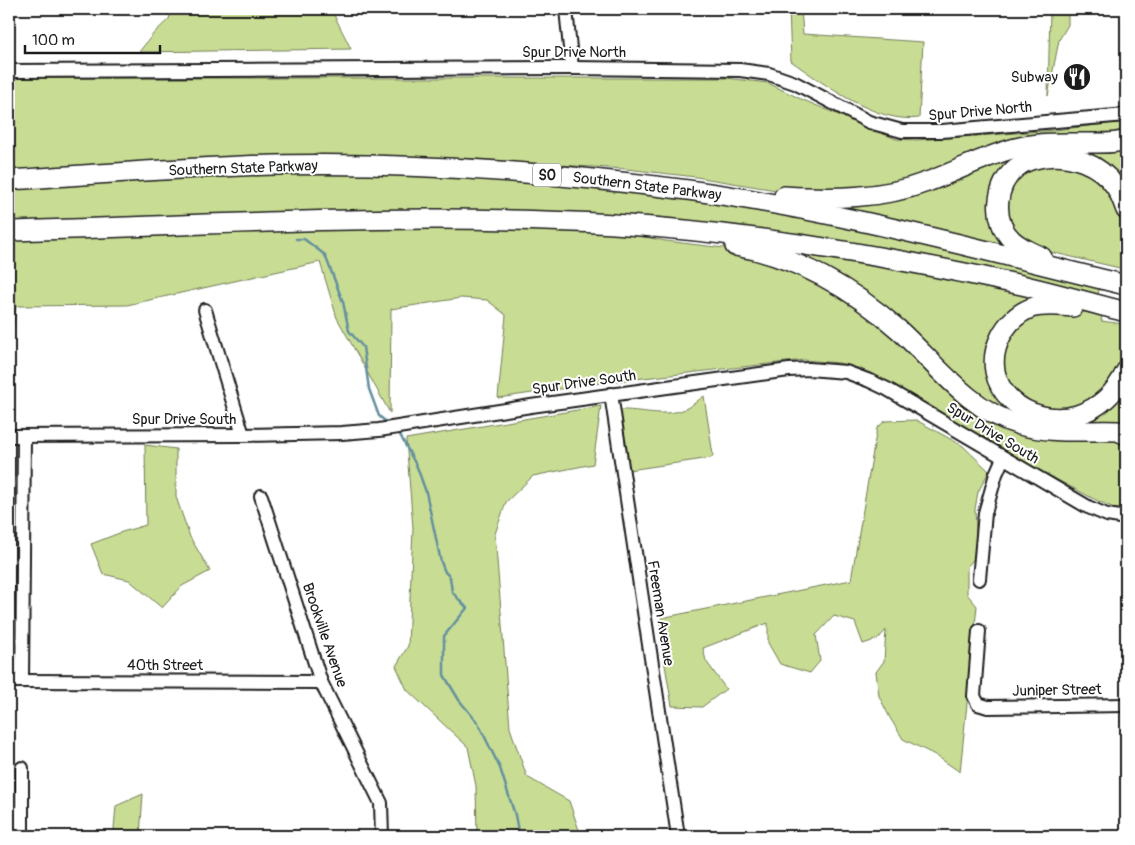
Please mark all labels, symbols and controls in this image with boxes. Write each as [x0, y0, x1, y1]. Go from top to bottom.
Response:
scale bar [25, 22, 160, 54]
text: 100 m [32, 31, 75, 50]
street label: Spur Drive North [522, 43, 626, 62]
restaurant icon: Subway [1062, 62, 1092, 92]
place label: Subway [1011, 68, 1059, 87]
street label: Spur Drive North [927, 98, 1033, 125]
street label: Southern State Parkway [168, 156, 319, 181]
road number: SO [533, 164, 561, 186]
street label: Southern State Parkway [571, 168, 723, 205]
street label: Spur Drive South [531, 366, 637, 399]
street label: Spur Drive South [943, 398, 1043, 469]
street label: Spur Drive South [132, 410, 236, 429]
street label: Freeman Avenue [643, 559, 678, 668]
street label: Brookville Avenue [298, 580, 351, 690]
street label: 40th Street [127, 656, 204, 675]
street label: Juniper Street [1012, 680, 1103, 701]

